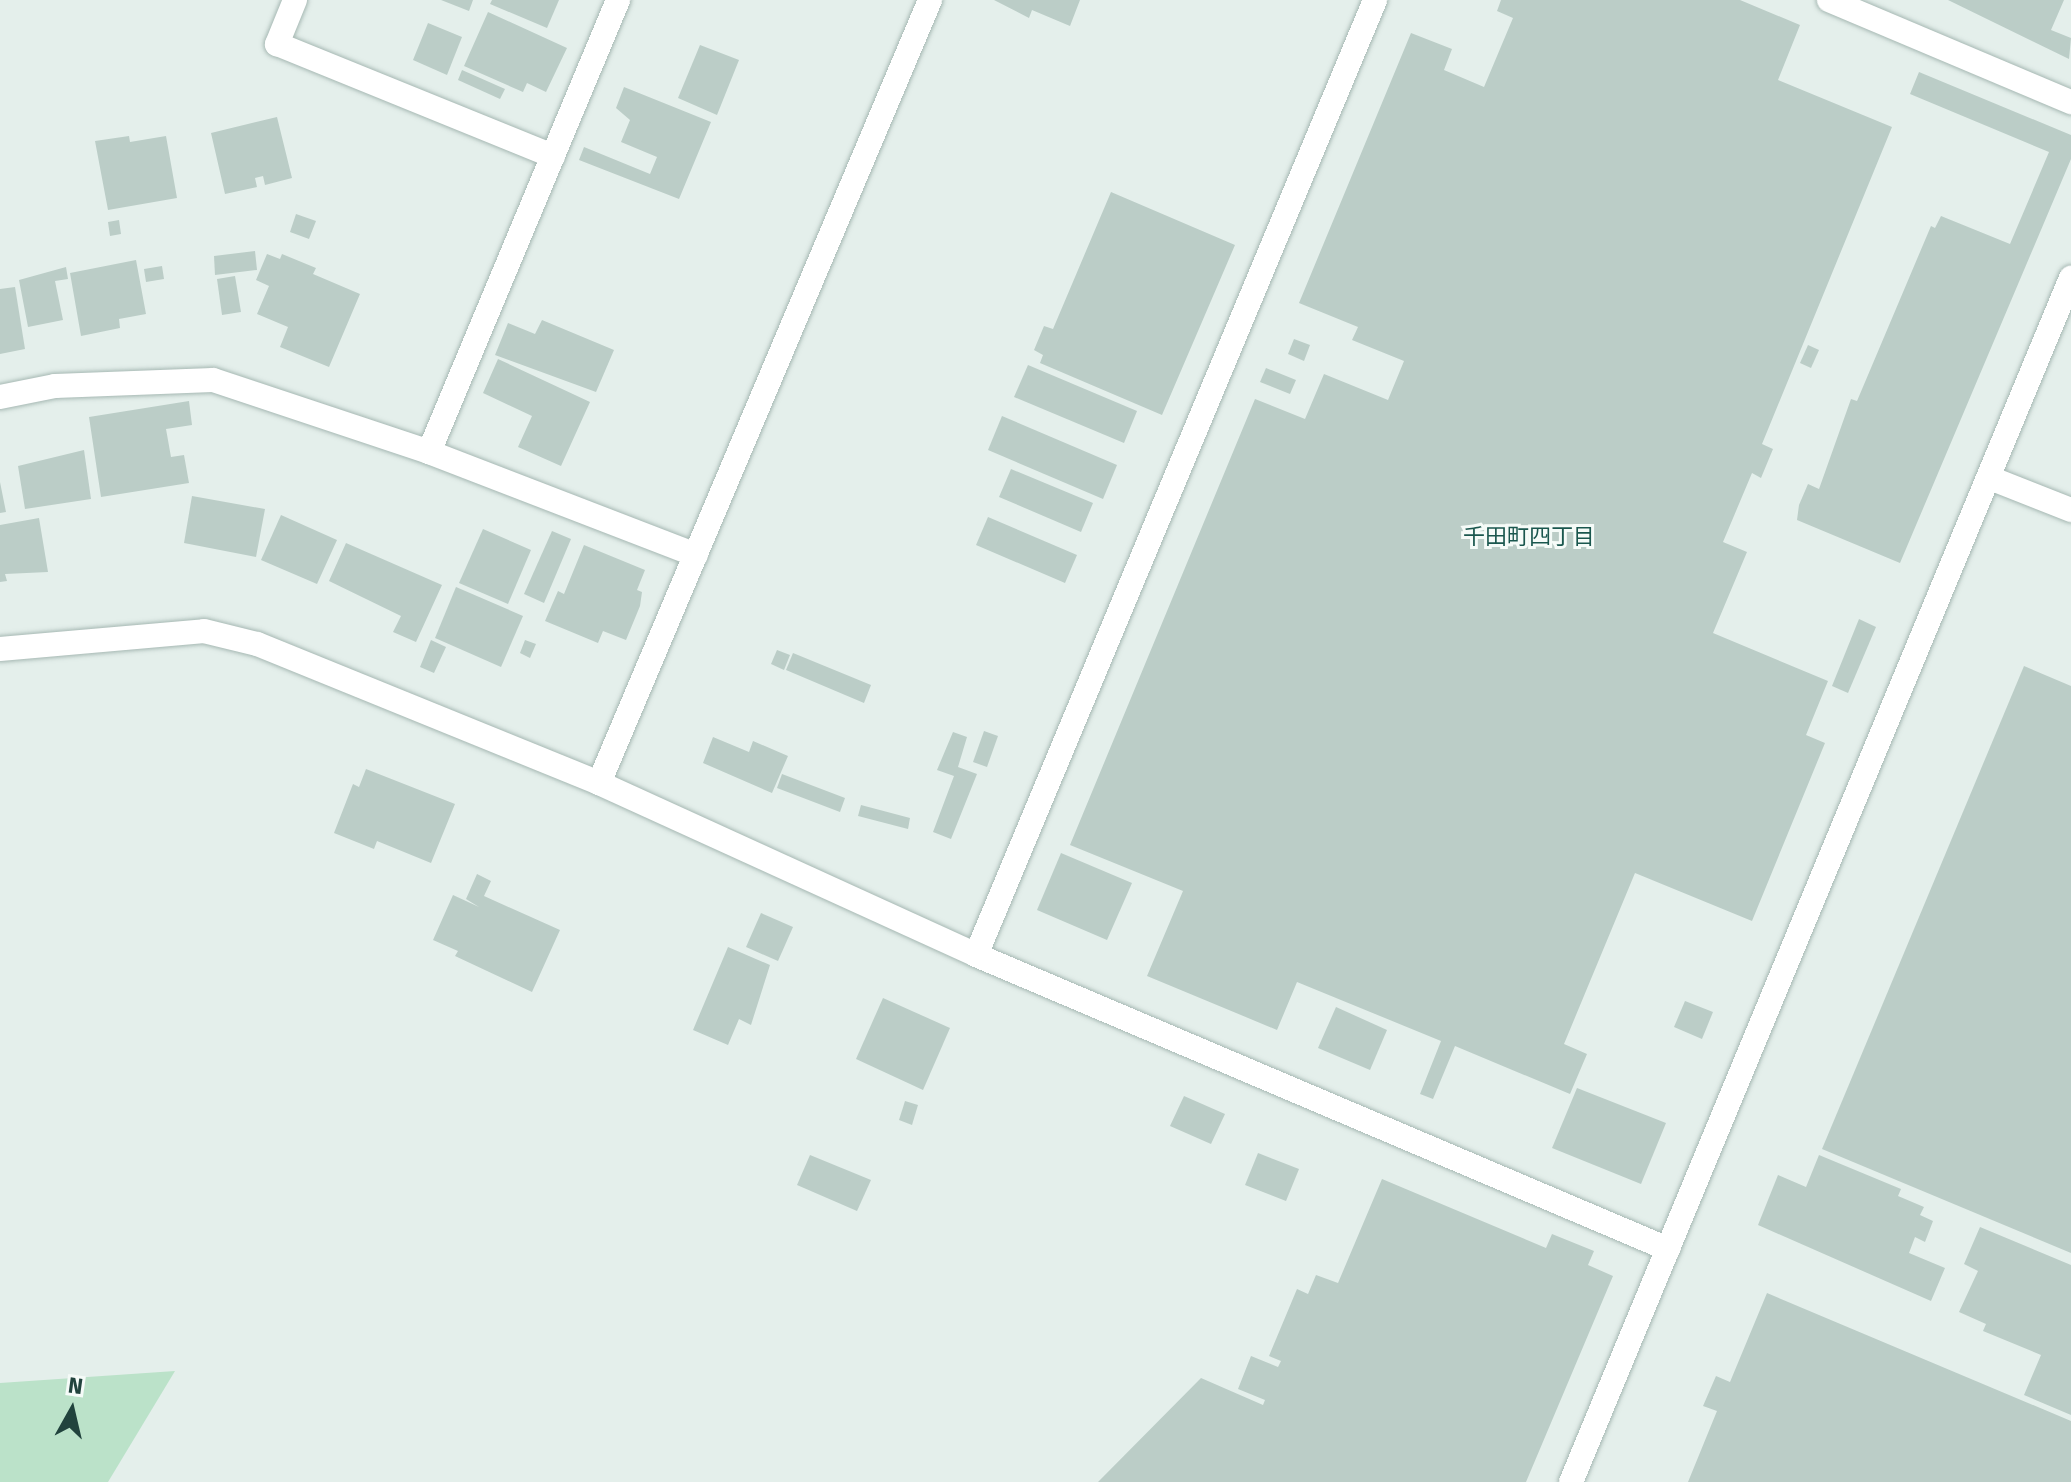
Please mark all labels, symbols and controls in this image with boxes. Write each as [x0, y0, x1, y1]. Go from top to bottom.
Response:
district label: 千田町四丁目 [1463, 524, 1595, 550]
north arrow [32, 1370, 112, 1450]
text: N [66, 1371, 85, 1400]

